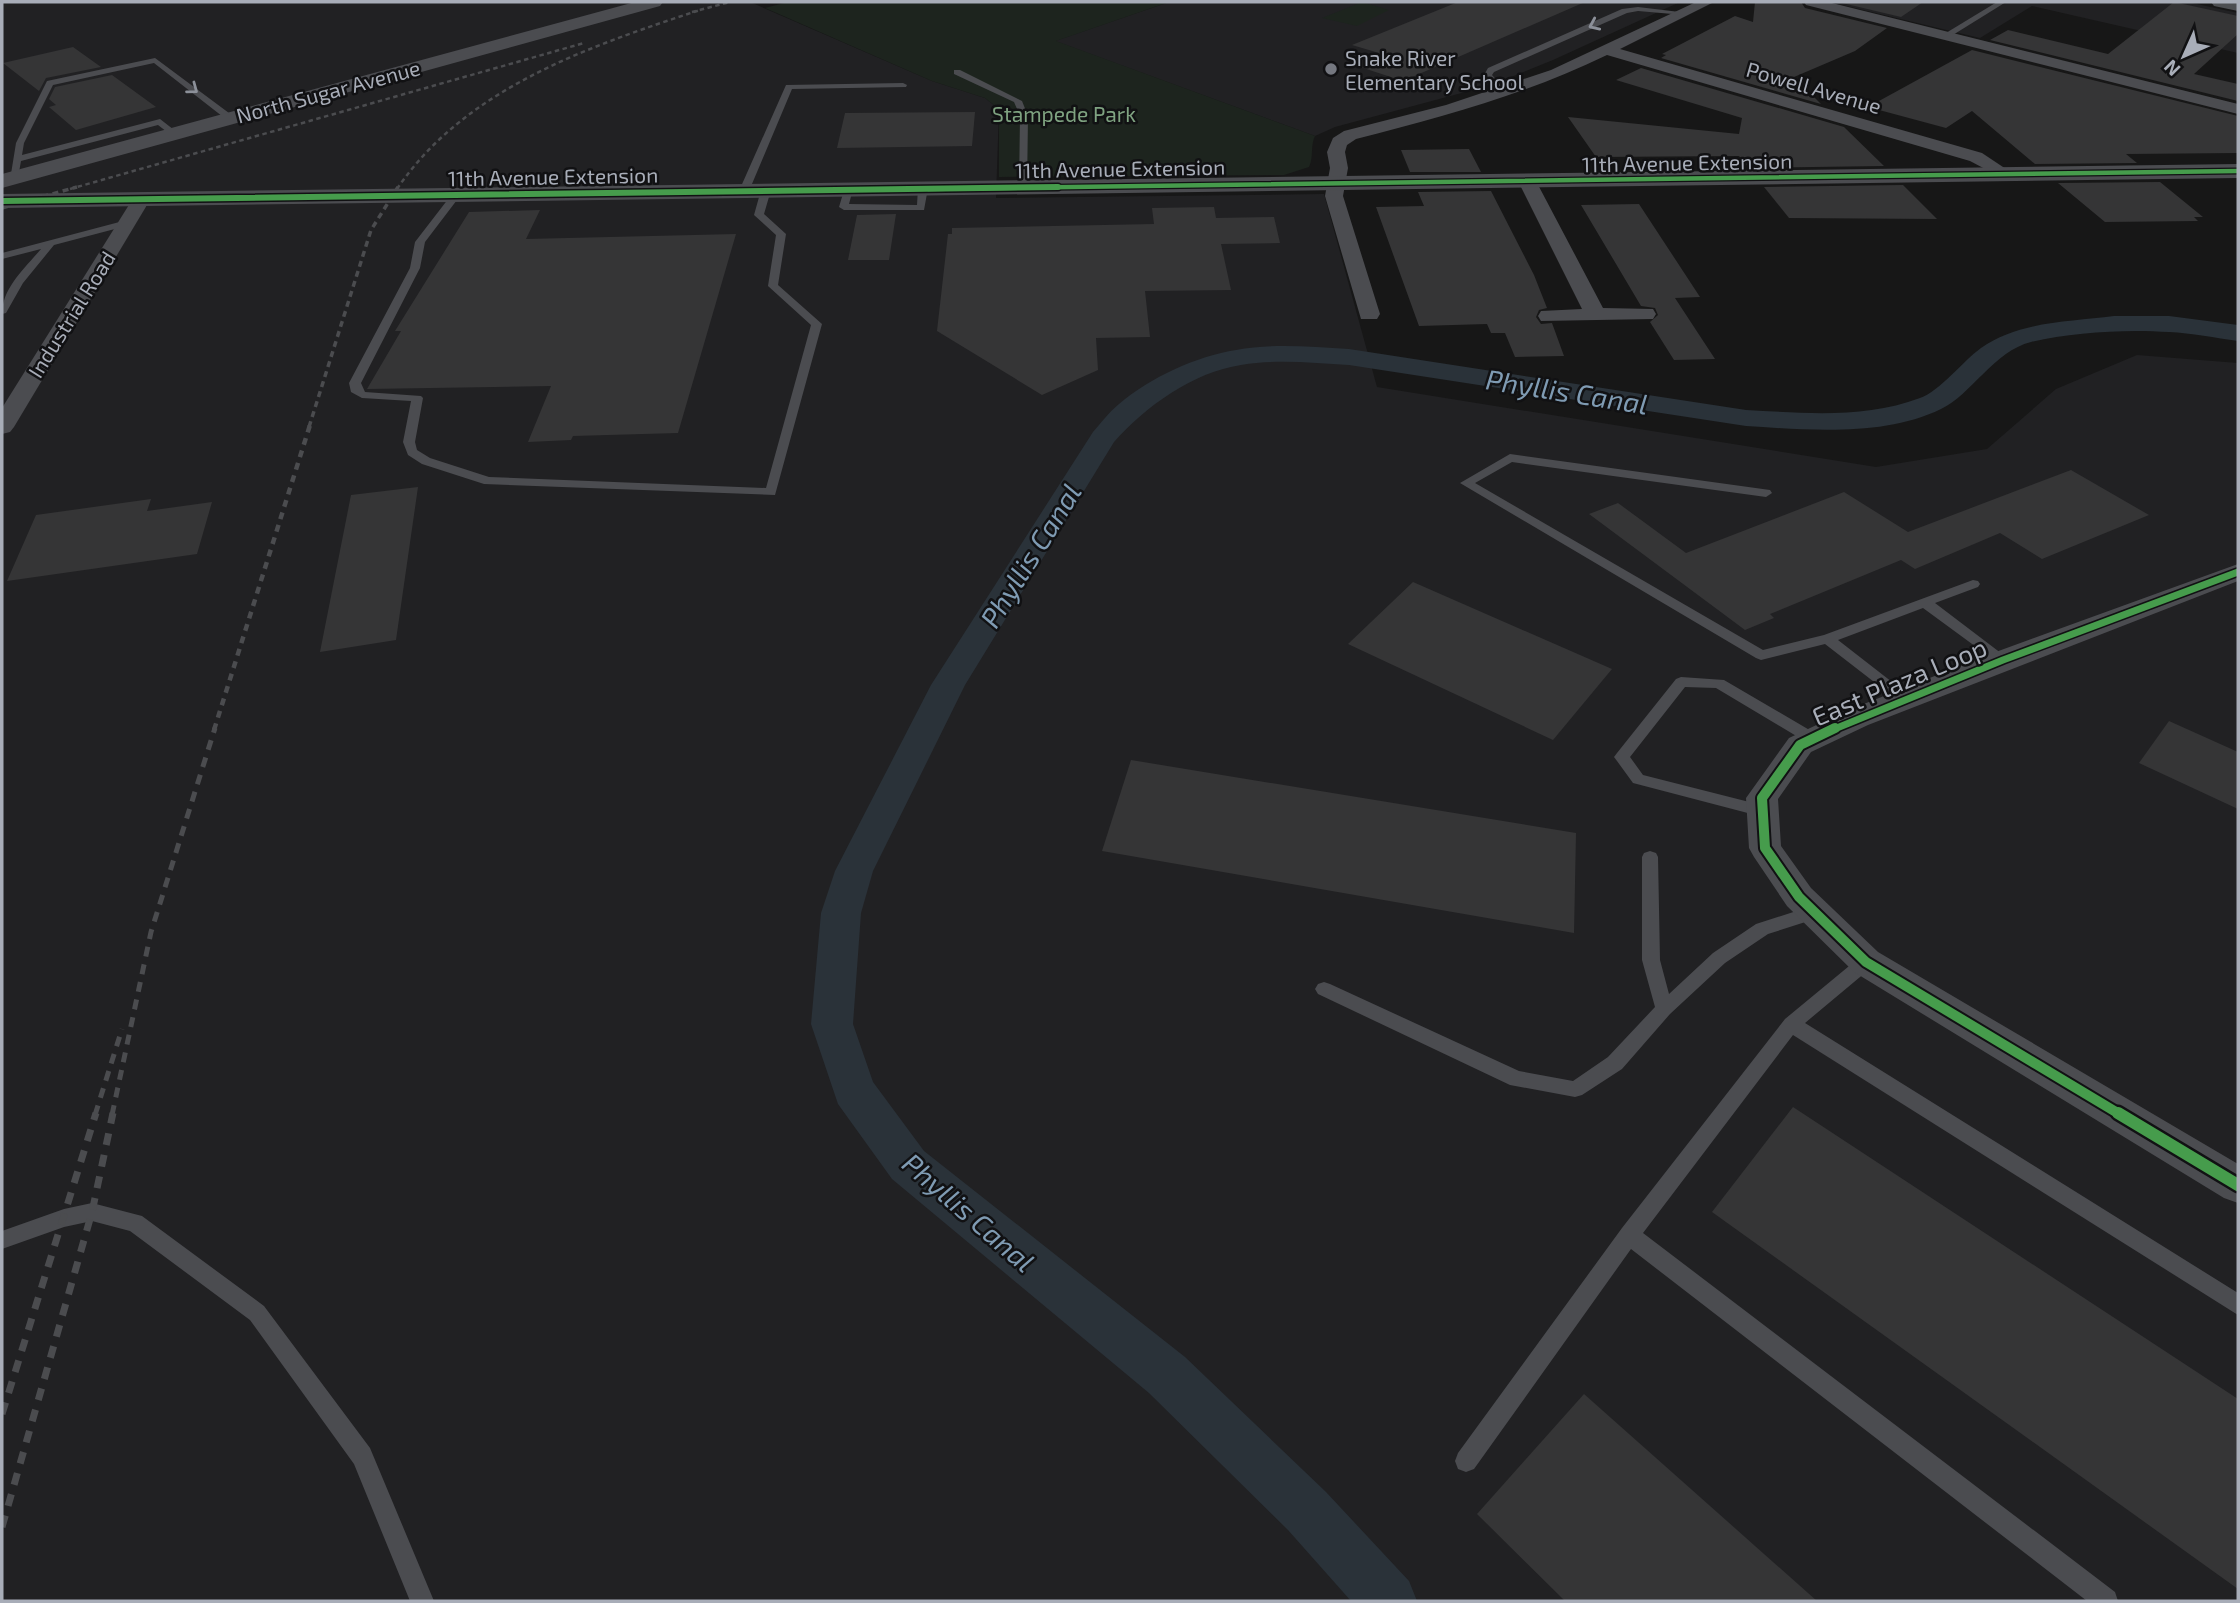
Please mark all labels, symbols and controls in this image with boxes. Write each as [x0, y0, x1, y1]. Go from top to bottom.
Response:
one-way arrow [1589, 17, 1601, 31]
north arrow [2149, 21, 2219, 91]
place label: Snake River Elementary School [1345, 45, 1525, 94]
street label: North Sugar Avenue [233, 54, 423, 128]
text: N [2159, 55, 2185, 81]
street label: Powell Avenue [1744, 56, 1884, 118]
marker: Snake River Elementary School [1323, 61, 1339, 77]
one-way arrow [185, 80, 197, 93]
park label: Stampede Park [992, 101, 1136, 126]
street label: 11th Avenue Extension [1582, 148, 1792, 176]
street label: 11th Avenue Extension [1015, 154, 1225, 182]
street label: 11th Avenue Extension [448, 162, 658, 190]
street label: Industrial Road [22, 246, 120, 382]
water label: Phyllis Canal [1484, 361, 1650, 421]
water label: Phyllis Canal [972, 477, 1088, 633]
street label: East Plaza Loop [1807, 630, 1991, 732]
water label: Phyllis Canal [896, 1145, 1042, 1279]

